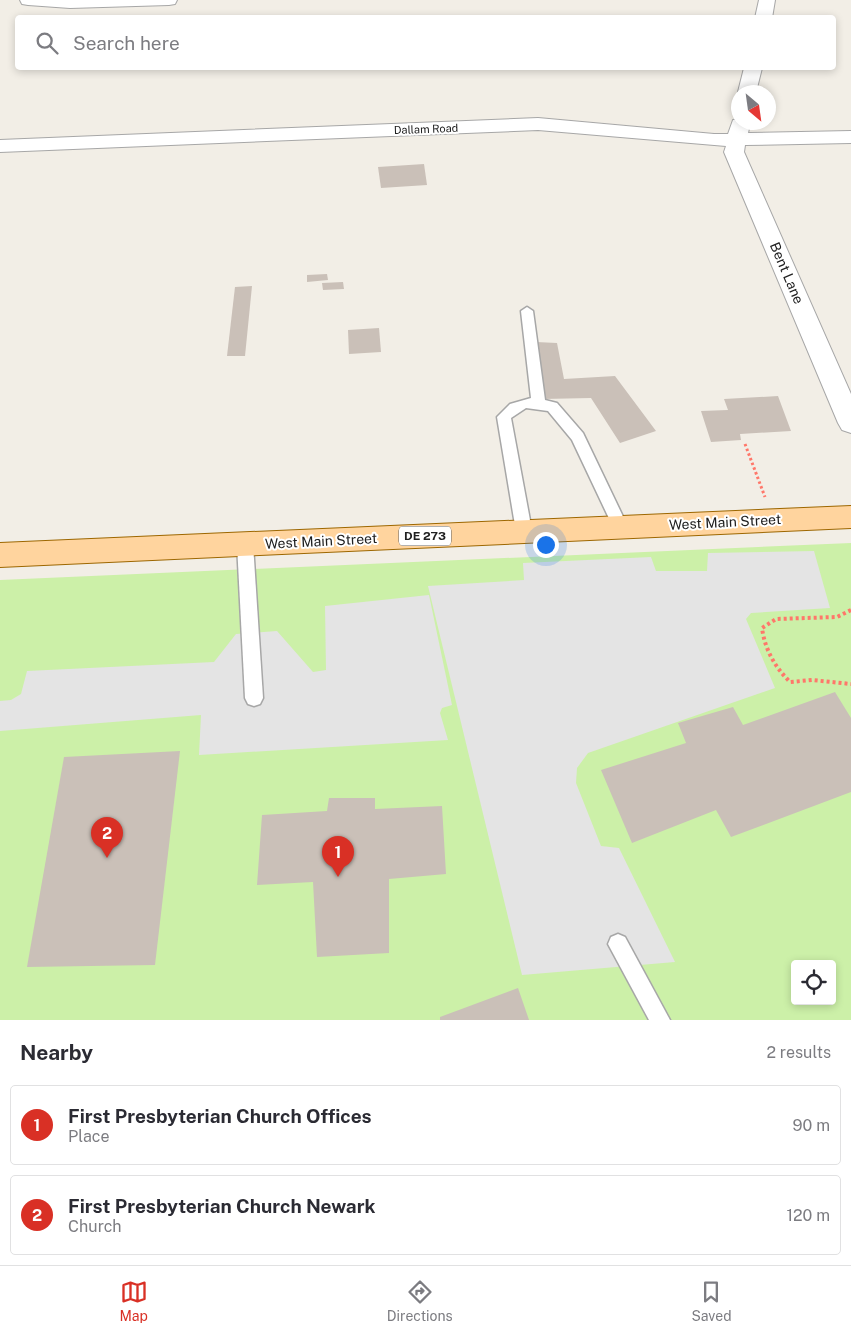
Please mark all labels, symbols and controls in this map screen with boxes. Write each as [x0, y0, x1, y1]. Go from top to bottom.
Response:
search box [15, 15, 836, 70]
icon: search [33, 29, 61, 57]
text: Search here [73, 32, 180, 54]
north arrow [731, 85, 776, 130]
street label: Dallam Road [394, 122, 458, 136]
street label: Bent Lane [767, 240, 807, 306]
street label: West Main Street [668, 511, 782, 533]
road number: DE 273 [399, 526, 451, 546]
street label: West Main Street [264, 530, 378, 552]
your location [533, 532, 559, 558]
pin: 2 [91, 817, 123, 858]
pin: 1 [322, 836, 354, 877]
map controls [791, 960, 836, 1005]
button: locate [791, 960, 836, 1005]
text: Nearby [20, 1040, 93, 1065]
text: 2 results [766, 1043, 831, 1062]
text: First Presbyterian Church Offices [68, 1105, 372, 1127]
text: 1 [34, 1116, 40, 1135]
text: 90 m [793, 1116, 830, 1135]
text: Place [68, 1127, 110, 1146]
text: First Presbyterian Church Newark [68, 1195, 375, 1217]
text: 2 [32, 1206, 42, 1225]
text: 120 m [786, 1206, 830, 1225]
text: Church [68, 1217, 122, 1236]
tab: Map [119, 1278, 148, 1324]
tab: Directions [387, 1278, 453, 1324]
tab: Saved [691, 1278, 732, 1324]

